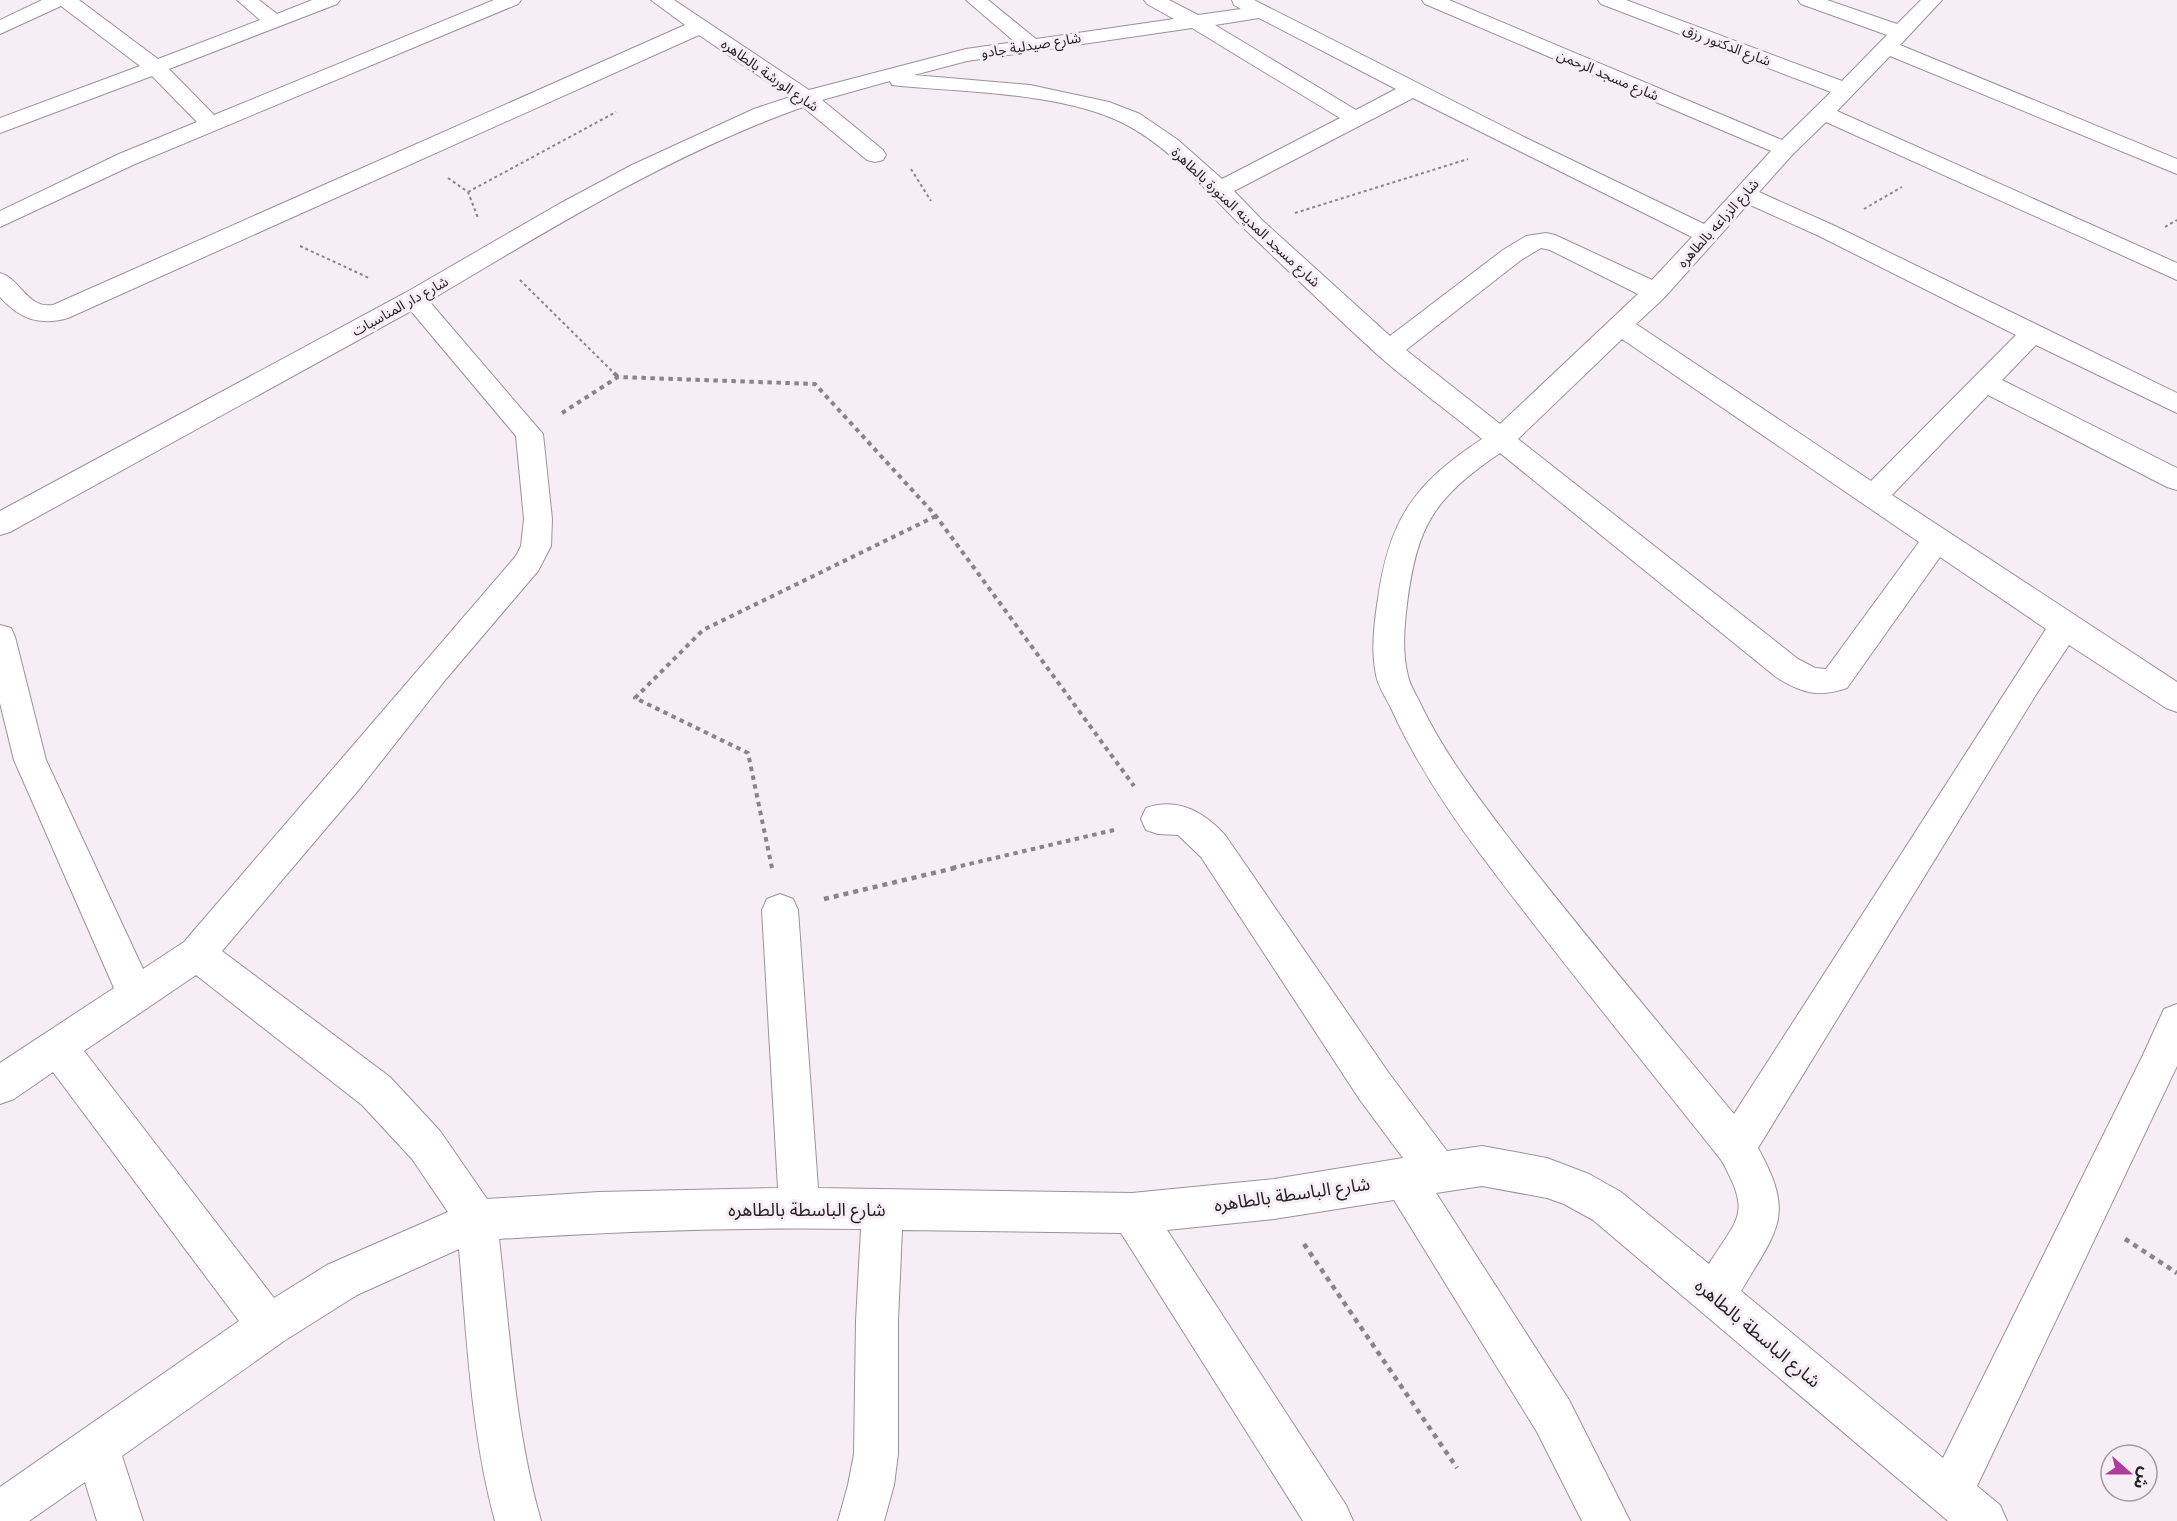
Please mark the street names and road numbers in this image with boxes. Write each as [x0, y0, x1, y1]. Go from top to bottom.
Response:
street label: شارع الدكتور رزق [1680, 20, 1773, 72]
street label: شارع صيدلية جادو [980, 28, 1083, 64]
street label: شارع الورشة بالطاهره [717, 35, 822, 117]
street label: شارع مسجد الرحمن [1554, 45, 1662, 106]
street label: شارع مسجد المدينه المنورة بالطاهرة [1167, 143, 1324, 292]
street label: شارع الزراعه بالطاهره [1673, 175, 1764, 272]
street label: شارع دار المناسبات [349, 272, 452, 342]
street label: شارع الباسطة بالطاهره [1212, 1172, 1372, 1219]
street label: شارع الباسطة بالطاهره [728, 1198, 886, 1224]
street label: شارع الباسطة بالطاهره [1688, 1274, 1826, 1395]

